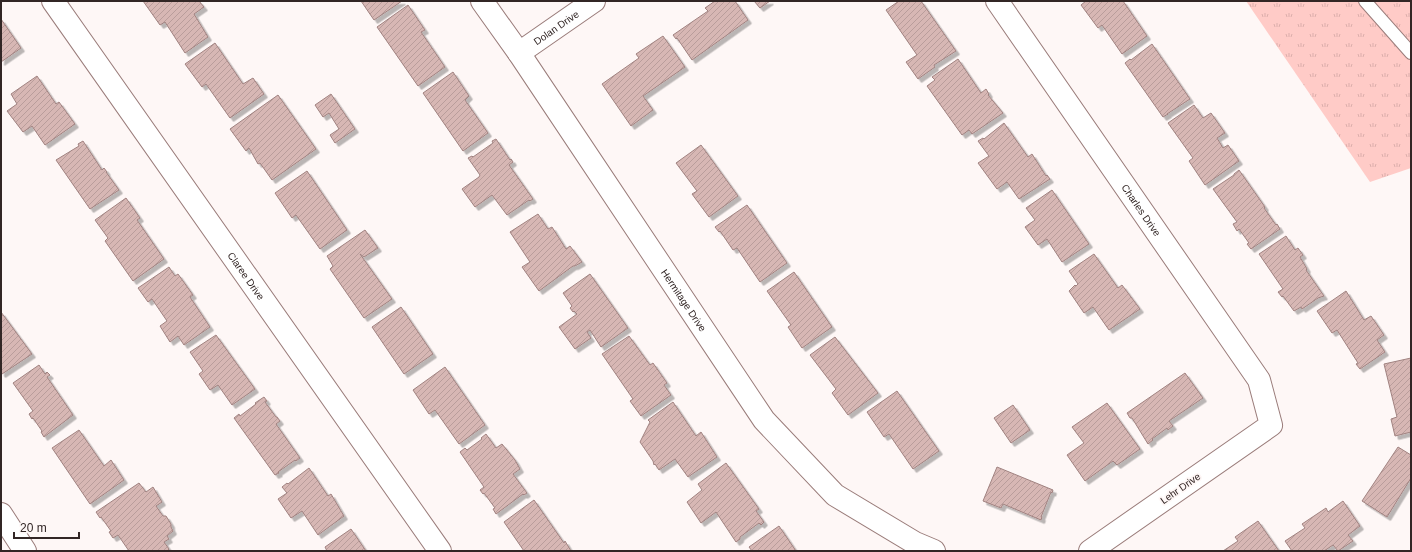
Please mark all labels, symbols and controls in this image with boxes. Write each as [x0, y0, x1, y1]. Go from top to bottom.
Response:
street label: Dolan Drive [532, 8, 581, 47]
street label: Charles Drive [1119, 182, 1163, 239]
street label: Claree Drive [225, 250, 267, 302]
street label: Hermitage Drive [659, 267, 708, 334]
street label: Lehr Drive [1158, 470, 1203, 506]
scale bar [14, 514, 79, 540]
text: 20 m [20, 521, 47, 535]

